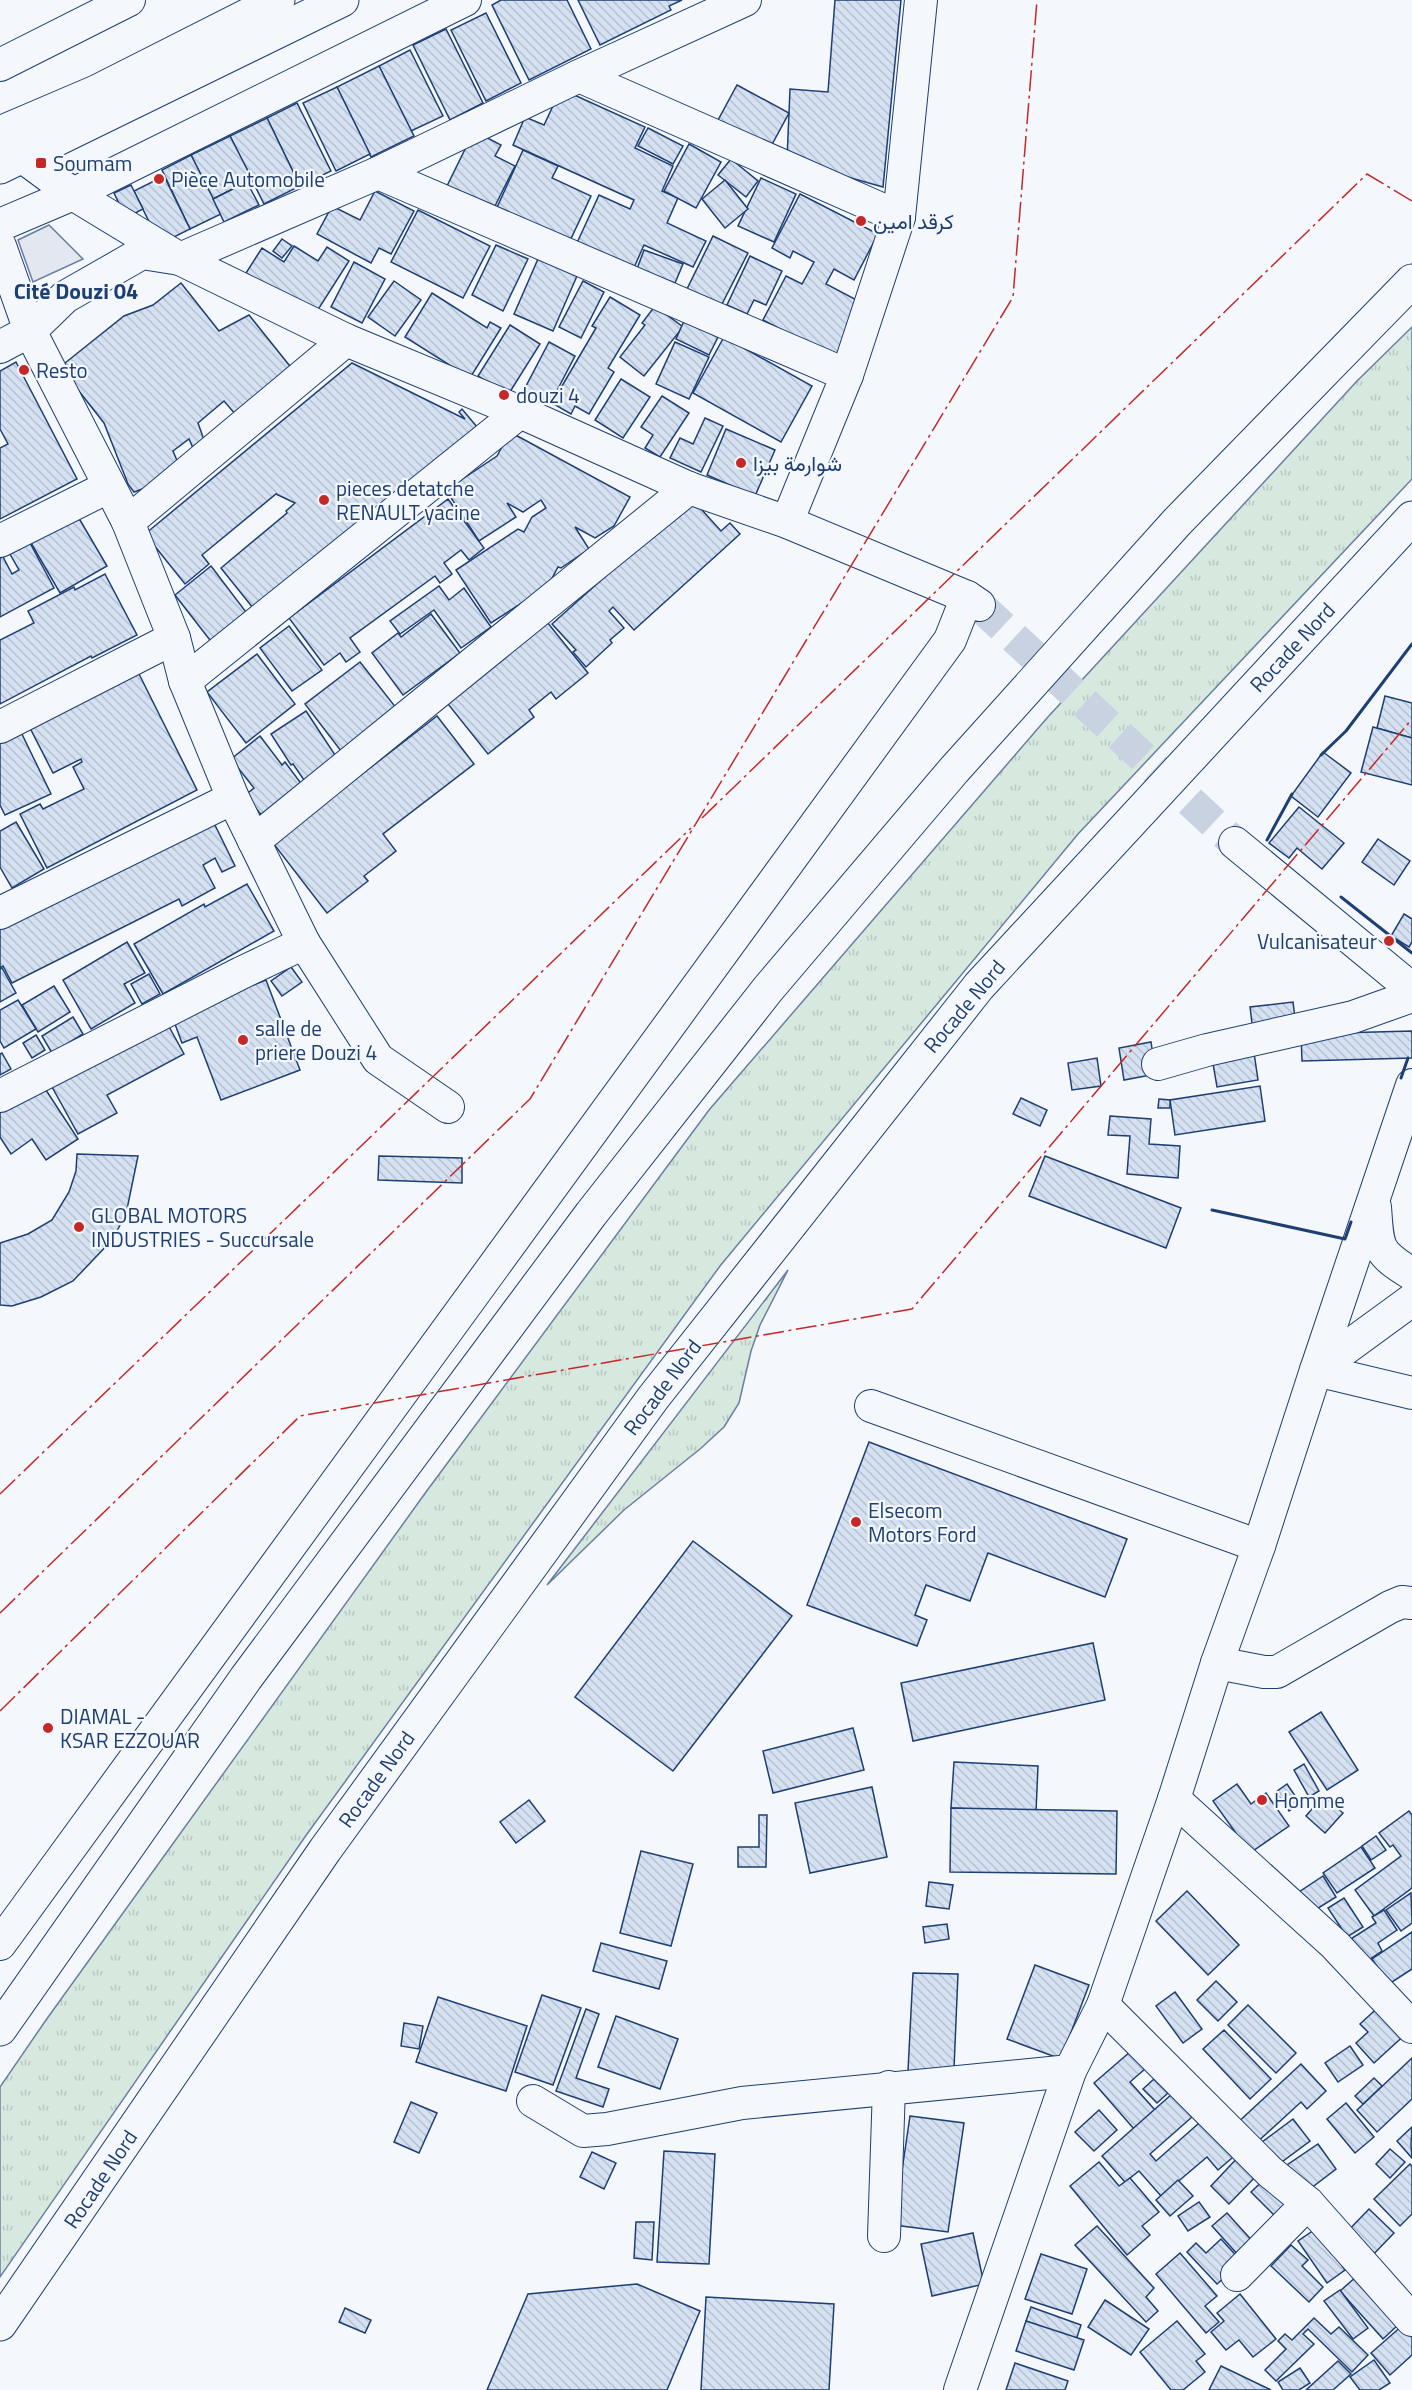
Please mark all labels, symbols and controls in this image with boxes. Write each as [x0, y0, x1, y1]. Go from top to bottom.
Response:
place label: Soumam [53, 147, 132, 179]
marker: Soumam [34, 156, 48, 170]
place label: Pièce Automobile [171, 163, 325, 195]
marker: Pièce Automobile [152, 172, 166, 186]
place label: كرقد امين [873, 205, 954, 237]
marker: كرقد امين [854, 214, 868, 228]
district label: Cité Douzi 04 [14, 274, 138, 308]
place label: Resto [36, 354, 88, 386]
marker: Resto [17, 363, 31, 377]
place label: douzi 4 [516, 379, 580, 411]
marker: douzi 4 [497, 388, 511, 402]
place label: شوارمة بيزا [753, 447, 842, 479]
marker: شوارمة بيزا [734, 456, 748, 470]
place label: pieces detatche RENAULT yacine [336, 472, 480, 528]
marker: pieces detatche RENAULT yacine [317, 493, 331, 507]
street label: Rocade Nord [1242, 595, 1342, 699]
place label: Vulcanisateur [1257, 925, 1377, 957]
marker: Vulcanisateur [1382, 934, 1396, 948]
street label: Rocade Nord [915, 952, 1013, 1060]
place label: salle de priere Douzi 4 [255, 1012, 377, 1068]
marker: salle de priere Douzi 4 [236, 1033, 250, 1047]
place label: GLOBAL MOTORS INDUSTRIES - Succursale [91, 1199, 314, 1255]
marker: GLOBAL MOTORS INDUSTRIES - Succursale [72, 1220, 86, 1234]
street label: Rocade Nord [615, 1332, 709, 1442]
place label: Elsecom Motors Ford [868, 1494, 977, 1550]
marker: Elsecom Motors Ford [849, 1515, 863, 1529]
place label: DIAMAL - KSAR EZZOUAR [60, 1700, 200, 1756]
marker: DIAMAL - KSAR EZZOUAR [41, 1721, 55, 1735]
street label: Rocade Nord [330, 1724, 422, 1834]
place label: Homme [1274, 1784, 1345, 1816]
marker: Homme [1255, 1793, 1269, 1807]
street label: Rocade Nord [55, 2123, 145, 2235]

